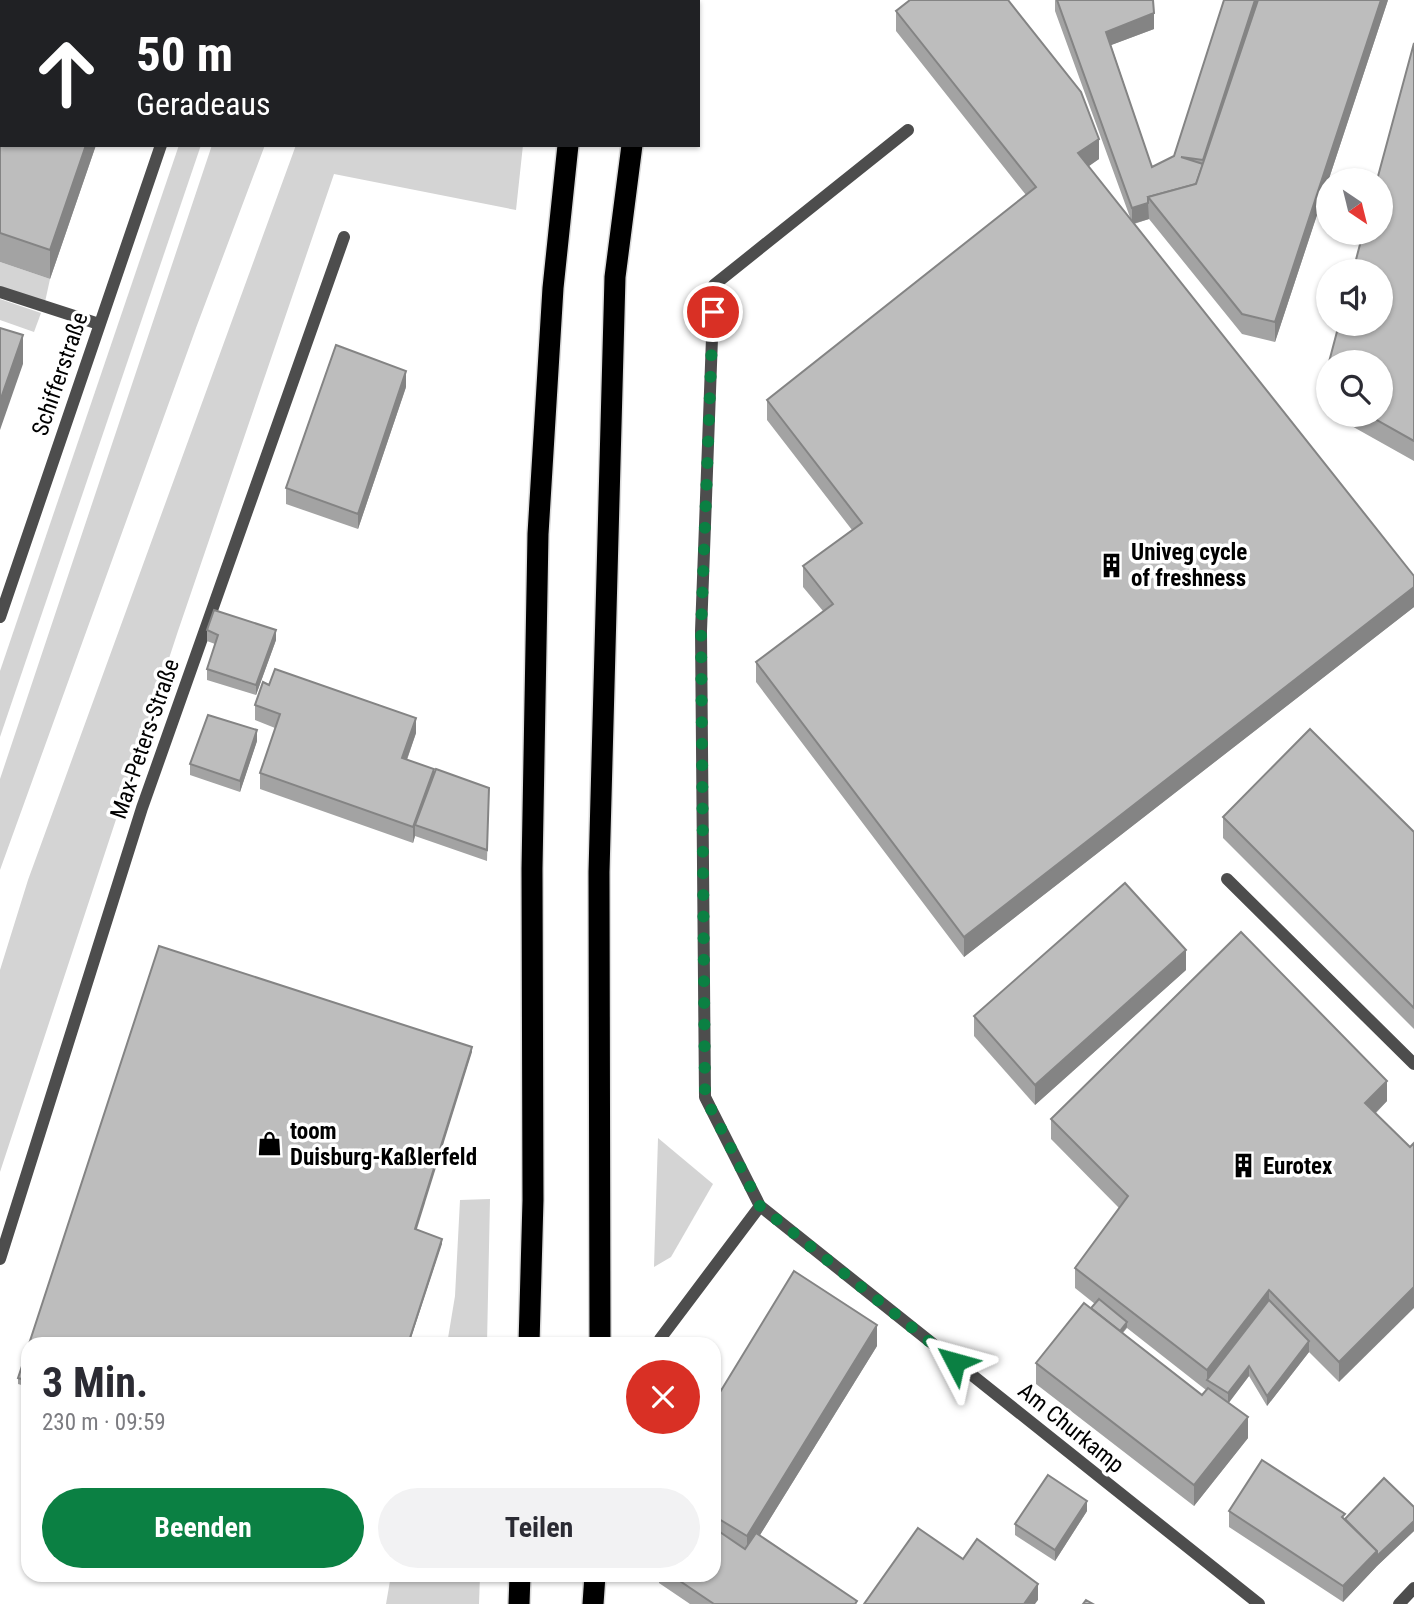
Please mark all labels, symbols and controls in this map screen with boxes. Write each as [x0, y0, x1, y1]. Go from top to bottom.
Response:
text: 50 m [136, 26, 233, 83]
icon: ahead [21, 28, 112, 119]
text: Geradeaus [136, 85, 271, 123]
north arrow [1316, 168, 1393, 245]
map controls [1316, 168, 1393, 427]
button: sound [1316, 259, 1393, 336]
pin [683, 282, 743, 342]
icon: arrive [694, 293, 732, 331]
street label: Schifferstraße [26, 309, 94, 439]
button: search [1316, 350, 1393, 427]
place label: Univeg cycle of freshness [1131, 539, 1247, 592]
building icon: Univeg cycle of freshness [1097, 551, 1125, 579]
street label: Max-Peters-Straße [105, 655, 185, 823]
place label: toom Duisburg-Kaßlerfeld [290, 1118, 477, 1171]
shop icon: toom Duisburg-Kaßlerfeld [256, 1130, 284, 1158]
building icon: Eurotex [1229, 1152, 1257, 1180]
place label: Eurotex [1263, 1153, 1333, 1180]
position arrow [918, 1325, 992, 1399]
text: 3 Min. [42, 1358, 148, 1407]
button: close [626, 1360, 700, 1434]
street label: Am Churkamp [1013, 1377, 1129, 1479]
text: 230 m · 09:59 [42, 1409, 166, 1436]
button: Beenden [42, 1488, 364, 1568]
button: Teilen [378, 1488, 700, 1568]

